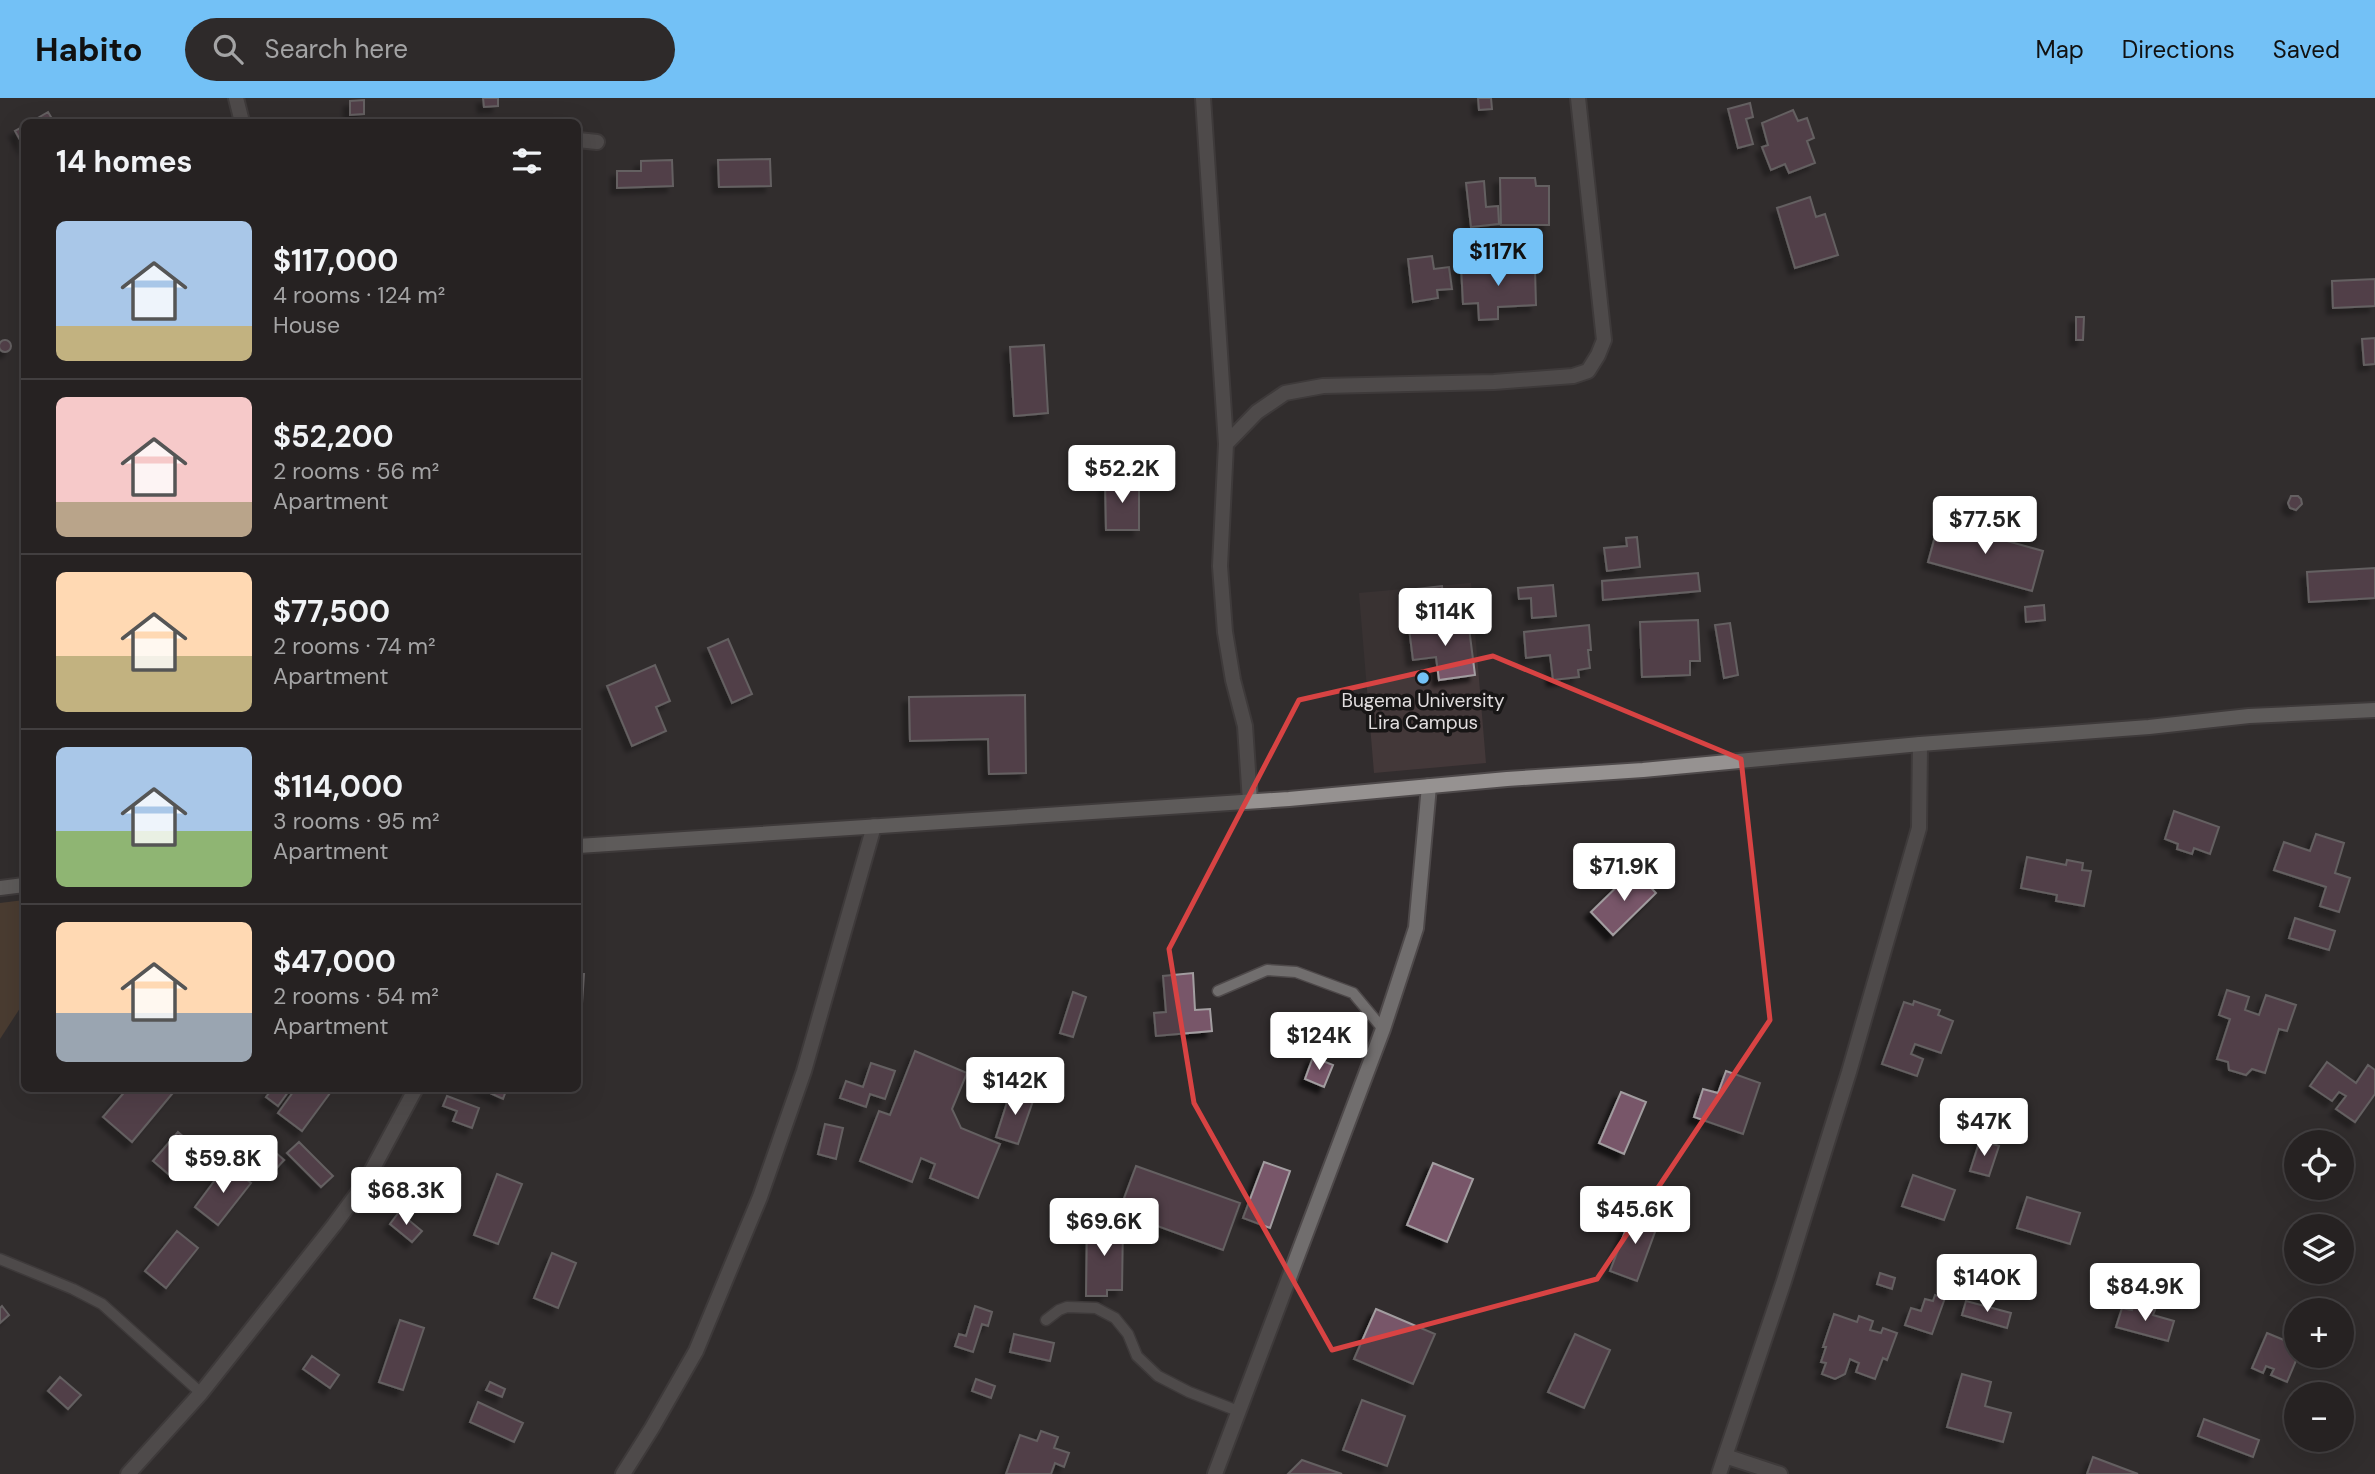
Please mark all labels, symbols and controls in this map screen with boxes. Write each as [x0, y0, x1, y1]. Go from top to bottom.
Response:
search box [185, 18, 675, 81]
text: Habito [35, 28, 143, 71]
icon: search [209, 30, 247, 68]
text: Search here [265, 32, 408, 66]
text: Map [2036, 34, 2084, 65]
text: Directions [2122, 34, 2235, 65]
text: Saved [2273, 34, 2340, 65]
text: 14 homes [56, 142, 193, 181]
icon: filters [508, 142, 546, 180]
pin: $117K [1449, 228, 1547, 288]
text: $117K [1469, 236, 1527, 266]
text: $117,000 [273, 241, 398, 280]
icon: home [112, 249, 196, 333]
text: 4 rooms · 124 m² [273, 280, 445, 310]
text: House [273, 310, 340, 340]
text: $52,200 [273, 417, 394, 456]
icon: home [112, 425, 196, 509]
pin: $52.2K [1065, 446, 1179, 505]
text: $52.2K [1084, 453, 1160, 483]
text: 2 rooms · 56 m² [273, 456, 439, 486]
text: Apartment [273, 486, 388, 516]
pin: $77.5K [1928, 496, 2042, 556]
text: $77.5K [1949, 504, 2021, 534]
pin: $114K [1396, 588, 1494, 648]
text: $77,500 [273, 592, 390, 631]
text: $114K [1415, 596, 1475, 626]
icon: home [112, 600, 196, 684]
text: 2 rooms · 74 m² [273, 631, 436, 661]
text: Apartment [273, 661, 388, 691]
marker: Bugema University Lira Campus [1415, 670, 1431, 686]
place label: Bugema University Lira Campus [1341, 688, 1505, 735]
text: $114,000 [273, 767, 403, 806]
icon: home [112, 775, 196, 859]
text: 3 rooms · 95 m² [273, 806, 440, 836]
text: Apartment [273, 836, 388, 866]
pin: $71.9K [1567, 844, 1681, 903]
text: $71.9K [1589, 851, 1659, 881]
text: $47,000 [273, 942, 396, 981]
icon: home [112, 950, 196, 1034]
text: 2 rooms · 54 m² [273, 981, 439, 1011]
text: Apartment [273, 1011, 388, 1041]
pin: $124K [1270, 1012, 1368, 1072]
text: $124K [1286, 1020, 1352, 1050]
pin: $142K [966, 1058, 1064, 1117]
text: $142K [982, 1065, 1048, 1095]
pin: $47K [1943, 1098, 2025, 1158]
text: $47K [1956, 1106, 2012, 1136]
map controls [2284, 1130, 2354, 1452]
button: locate [2284, 1130, 2354, 1200]
pin: $59.8K [166, 1136, 280, 1195]
text: $59.8K [185, 1143, 261, 1173]
pin: $68.3K [349, 1168, 463, 1227]
text: $68.3K [367, 1175, 445, 1205]
pin: $45.6K [1578, 1186, 1692, 1246]
text: $45.6K [1596, 1194, 1674, 1224]
pin: $69.6K [1047, 1198, 1161, 1258]
text: $69.6K [1066, 1206, 1142, 1236]
button: layers [2284, 1214, 2354, 1284]
pin: $140K [1938, 1254, 2036, 1314]
text: $140K [1953, 1262, 2021, 1292]
pin: $84.9K [2088, 1264, 2202, 1323]
text: $84.9K [2106, 1271, 2184, 1301]
button: + [2284, 1298, 2354, 1368]
button: − [2284, 1382, 2354, 1452]

